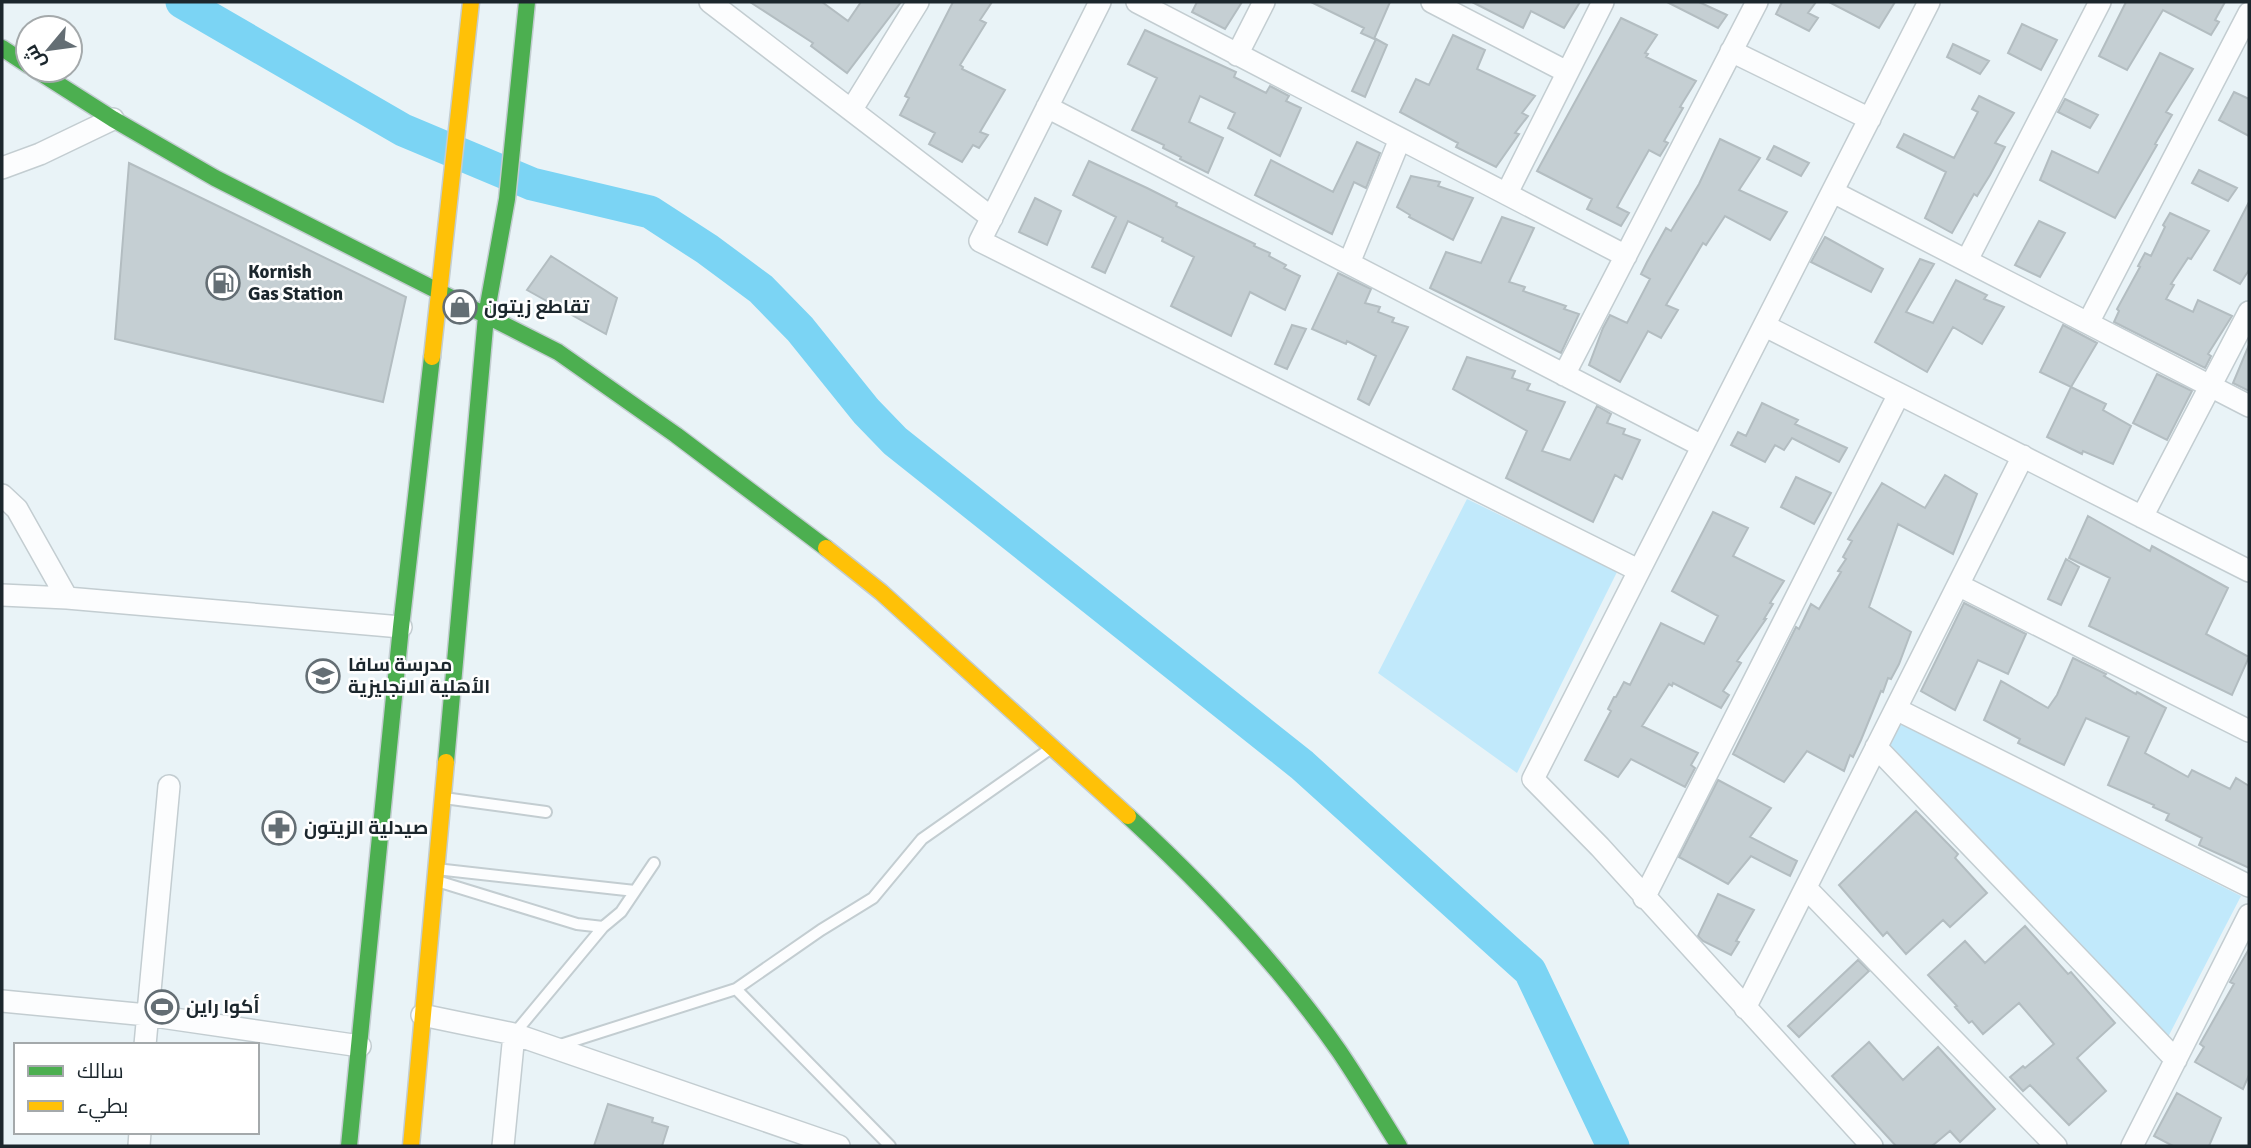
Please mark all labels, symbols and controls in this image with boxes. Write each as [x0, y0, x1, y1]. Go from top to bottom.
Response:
north arrow [14, 14, 84, 84]
text: ش [19, 40, 51, 73]
place label: Kornish Gas Station [248, 260, 343, 306]
fuel station icon: Kornish Gas Station [204, 264, 242, 302]
shop icon: تقاطع زيتون [441, 288, 479, 326]
place label: تقاطع زيتون [484, 295, 590, 320]
place label: مدرسة سافا الأهلية الانجليزية [348, 653, 490, 699]
school or university icon: مدرسة سافا الأهلية الانجليزية [304, 657, 342, 695]
pharmacy icon: صيدلية الزيتون [260, 809, 298, 847]
place label: صيدلية الزيتون [304, 816, 428, 840]
sports icon: أكوا راين [143, 988, 181, 1026]
place label: أكوا راين [186, 993, 259, 1019]
legend [14, 1043, 259, 1134]
text: سالك [77, 1058, 124, 1084]
text: بطيء [77, 1093, 128, 1122]

